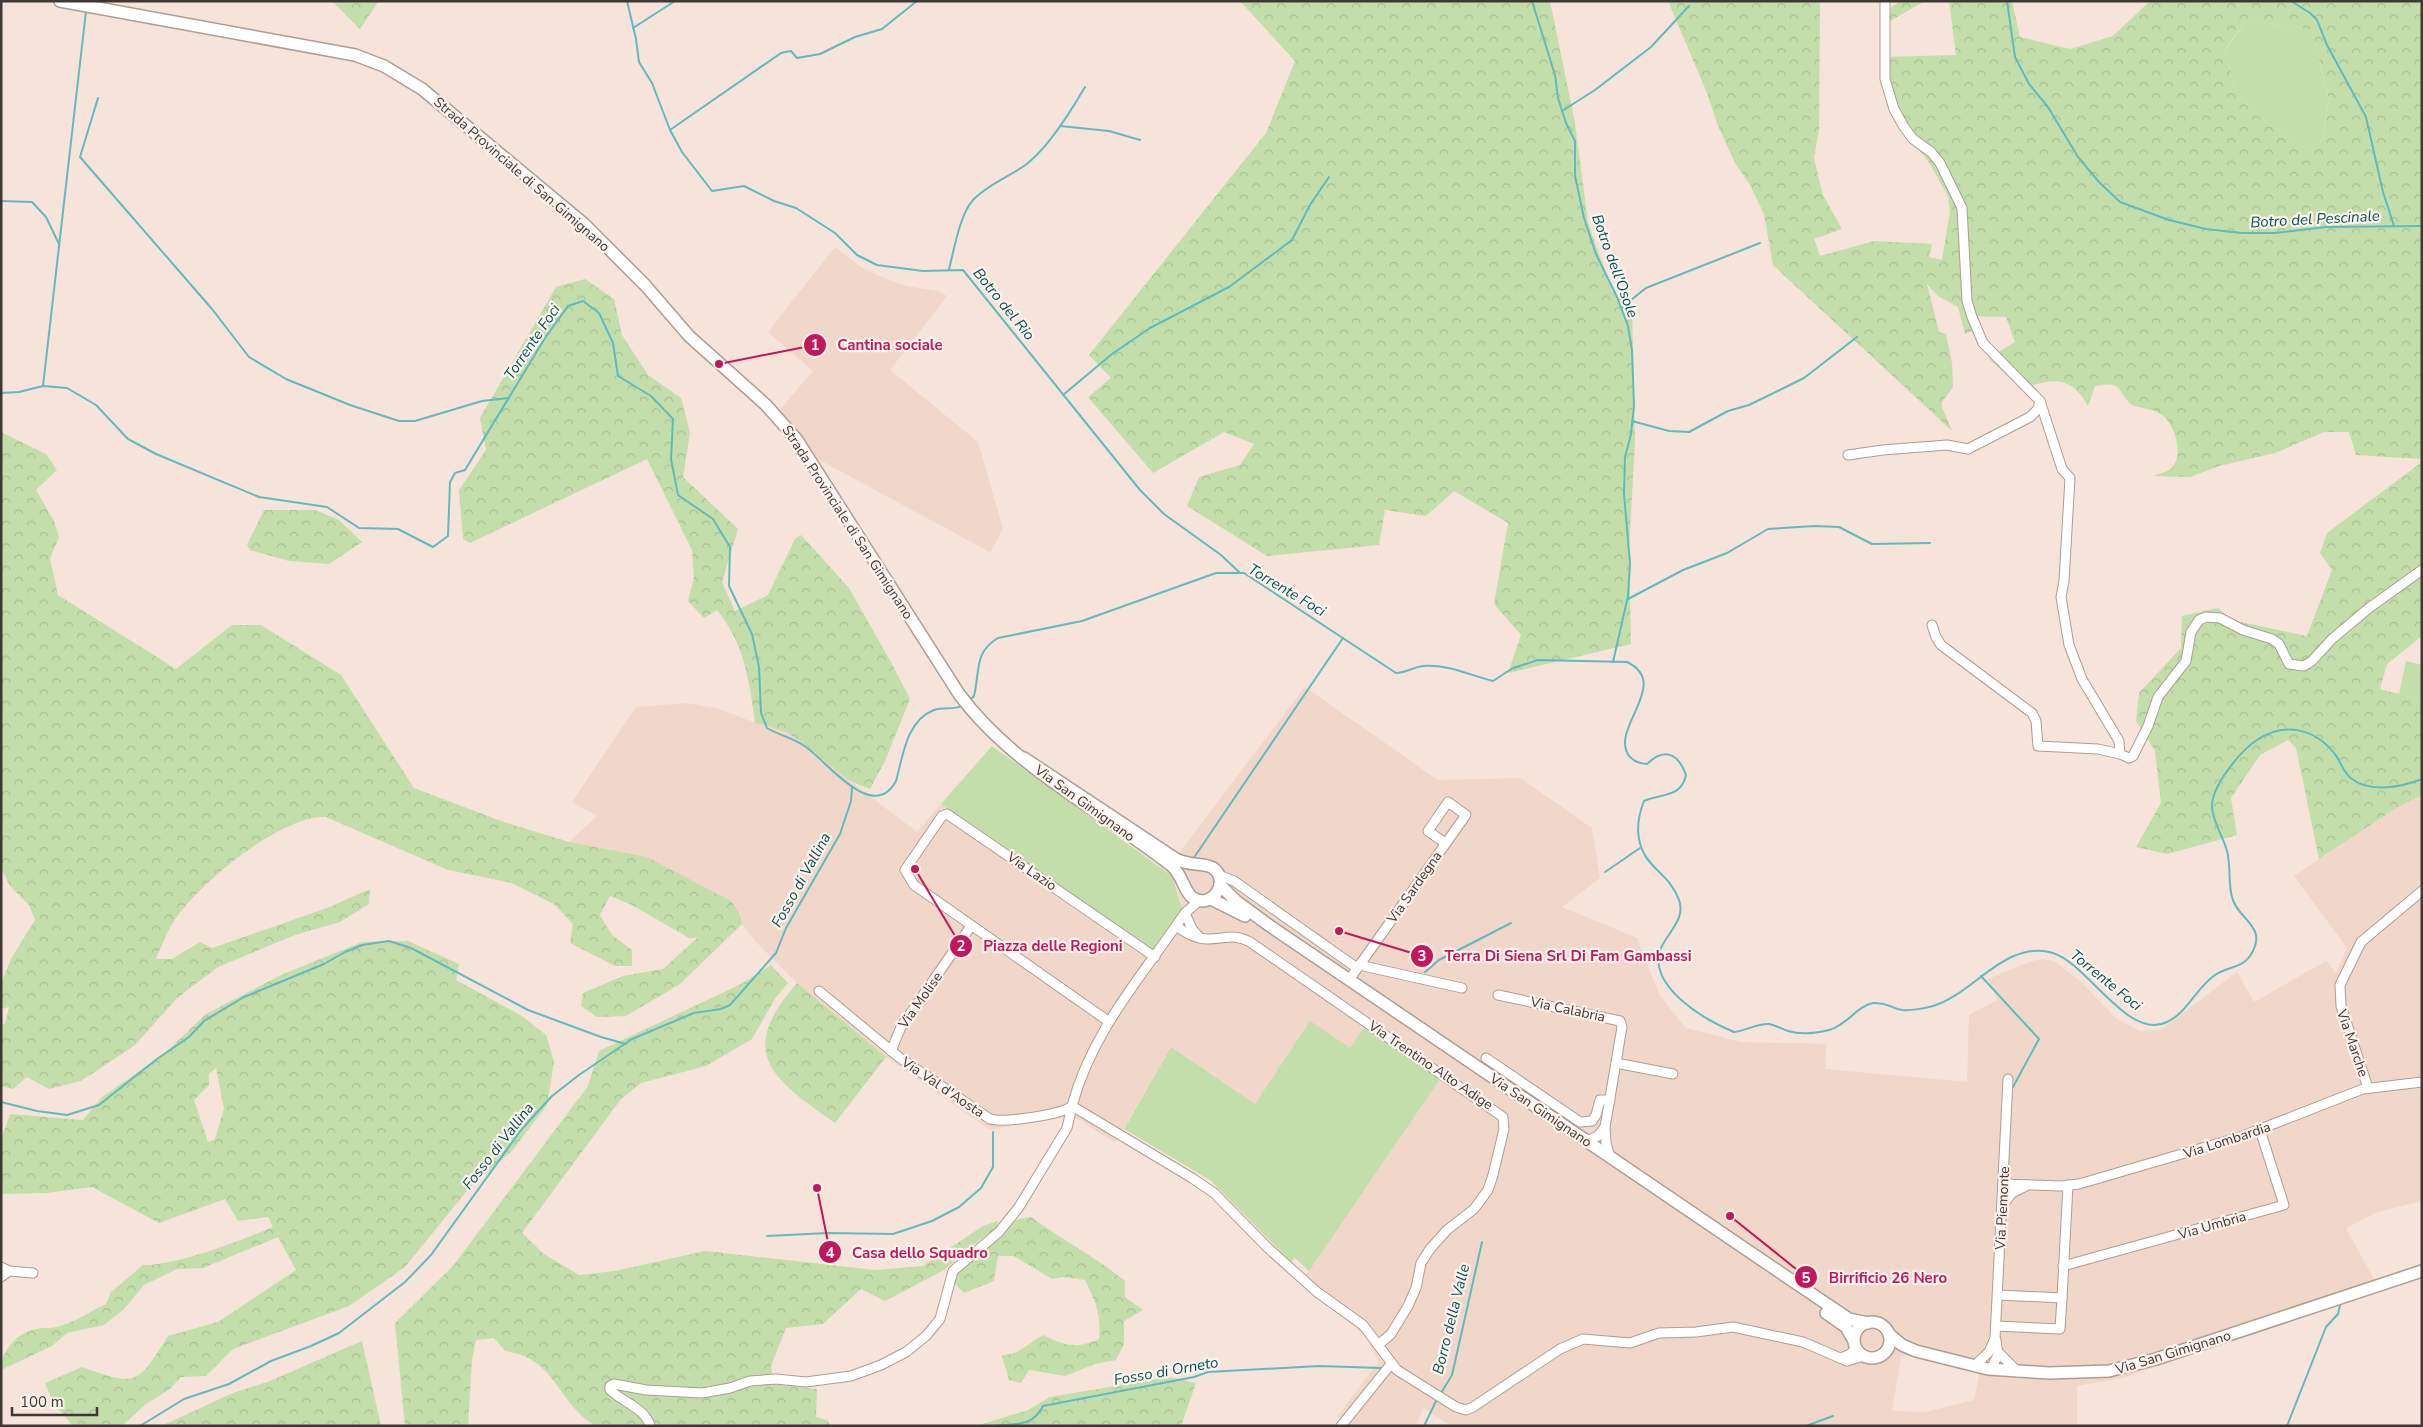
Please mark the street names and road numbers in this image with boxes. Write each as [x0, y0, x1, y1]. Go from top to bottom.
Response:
street label: Strada Provinciale di San Gimignano [430, 93, 614, 256]
street label: Strada Provinciale di San Gimignano [778, 422, 918, 623]
street label: Via San Gimignano [1030, 760, 1139, 846]
street label: Via Lazio [1002, 847, 1060, 896]
street label: Via Sardegna [1382, 847, 1446, 928]
street label: Via Molise [893, 968, 947, 1033]
street label: Via Calabria [1528, 992, 1607, 1027]
street label: Via Marche [2332, 1006, 2373, 1079]
street label: Via Trentino Alto Adige [1364, 1016, 1497, 1114]
street label: Via Val d'Aosta [897, 1052, 988, 1122]
street label: Via San Gimignano [1485, 1069, 1596, 1152]
street label: Via Lombardia [2180, 1117, 2273, 1164]
street label: Via Piemonte [1991, 1166, 2014, 1251]
street label: Via Umbria [2175, 1207, 2248, 1245]
street label: Via San Gimignano [2112, 1326, 2233, 1379]

